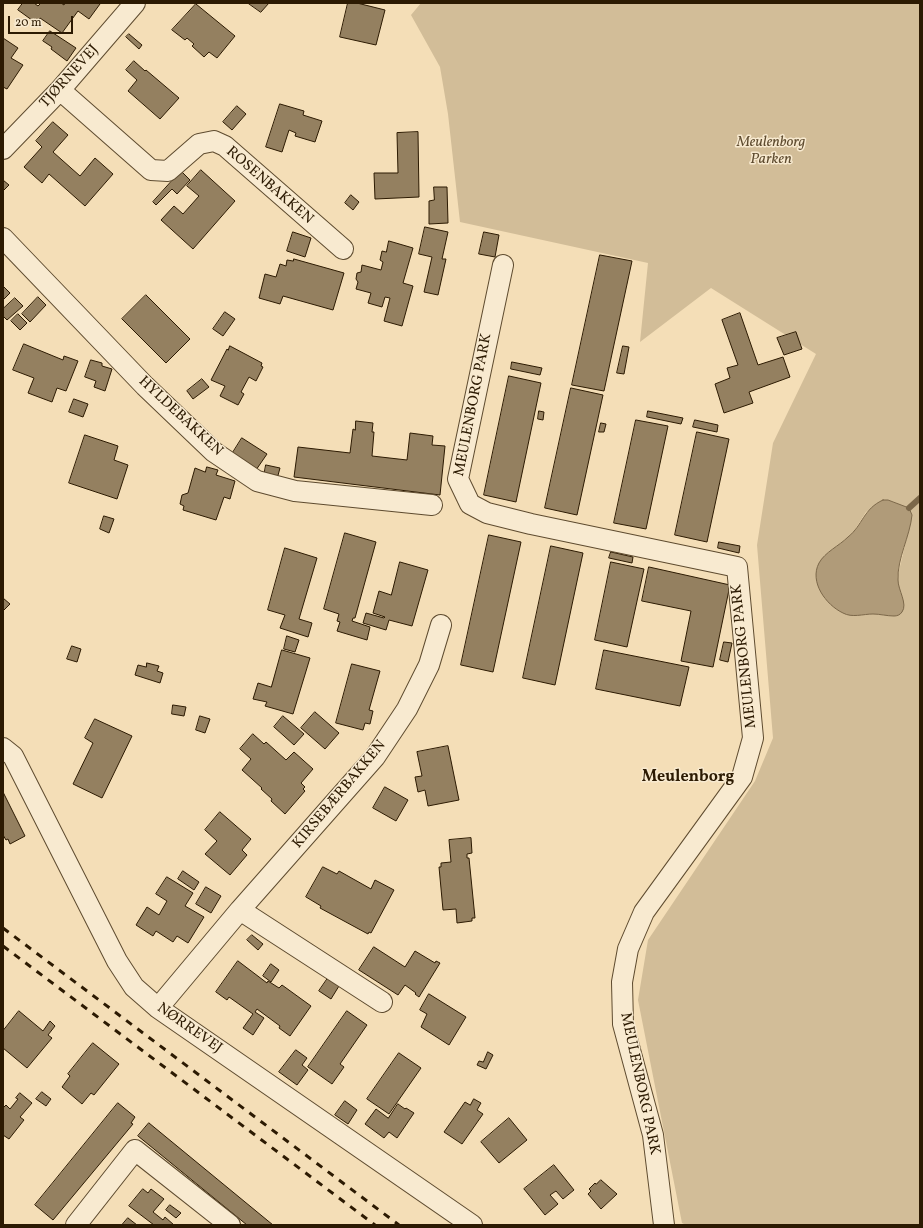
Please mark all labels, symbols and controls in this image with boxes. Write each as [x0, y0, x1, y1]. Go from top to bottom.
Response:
scale bar [10, 8, 75, 34]
text: 20 m [15, 15, 42, 31]
street label: TJØRNEVEJ [37, 42, 103, 112]
park label: Meulenborg Parken [737, 134, 805, 169]
street label: ROSENBAKKEN [222, 143, 316, 229]
street label: MEULENBORG PARK [451, 332, 497, 478]
street label: HYLDEBAKKEN [134, 373, 226, 461]
street label: MEULENBORG PARK [728, 583, 762, 729]
street label: KIRSEBÆRBAKKEN [289, 737, 391, 853]
district label: Meulenborg [642, 768, 734, 788]
street label: NØRREVEJ [153, 1000, 225, 1058]
street label: MEULENBORG PARK [615, 1011, 663, 1157]

